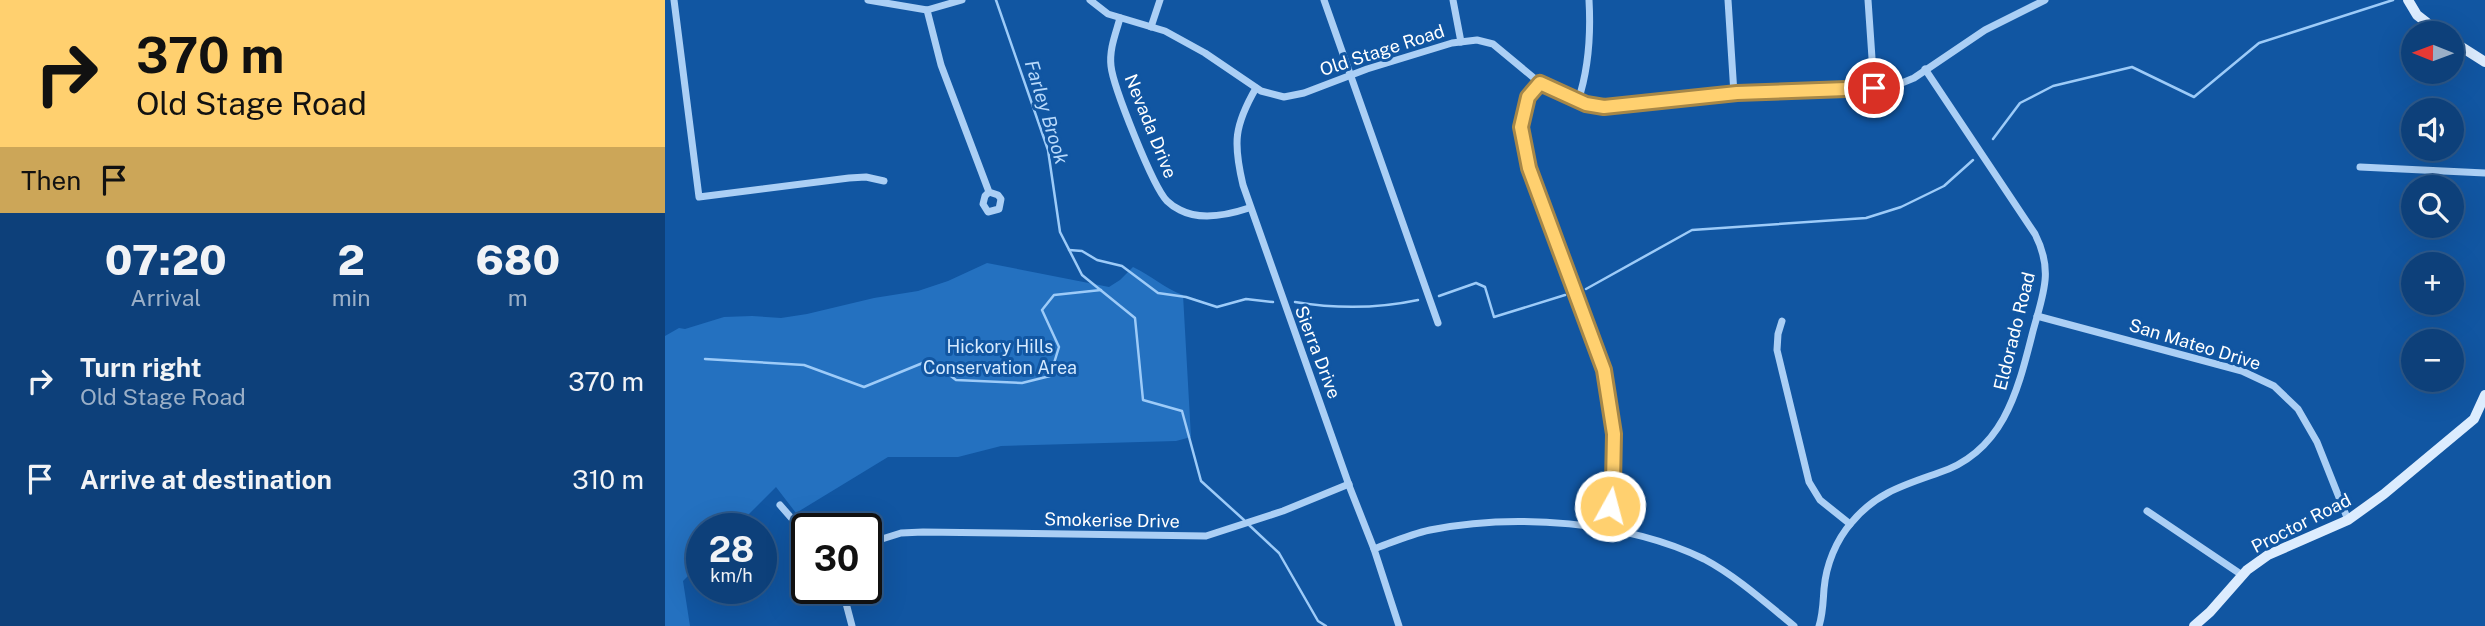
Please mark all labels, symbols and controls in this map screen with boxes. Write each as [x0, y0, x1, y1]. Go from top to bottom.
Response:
street label: Old Stage Road [1317, 20, 1447, 80]
north arrow [2401, 21, 2464, 84]
map controls [2401, 21, 2464, 392]
text: 370 m [136, 26, 285, 84]
icon: right [21, 28, 112, 119]
water label: Farley Brook [1021, 57, 1073, 167]
pin [1844, 58, 1904, 118]
icon: arrive [1855, 69, 1893, 107]
street label: Nevada Drive [1121, 71, 1181, 181]
text: Old Stage Road [136, 85, 367, 122]
button: sound [2401, 98, 2464, 161]
icon: arrive [95, 161, 133, 199]
text: Then [21, 165, 81, 196]
button: search [2401, 175, 2464, 238]
text: 07:20 [105, 235, 227, 284]
text: 2 [337, 235, 365, 284]
text: 680 [475, 235, 560, 284]
button: + [2401, 252, 2464, 315]
street label: Eldorado Road [1989, 270, 2039, 392]
text: Arrival [130, 284, 201, 311]
text: min [332, 284, 371, 311]
text: m [508, 284, 528, 311]
street label: Sierra Drive [1291, 303, 1345, 401]
street label: San Mateo Drive [2127, 314, 2263, 374]
button: − [2401, 329, 2464, 392]
park label: Hickory Hills Conservation Area [923, 336, 1077, 378]
text: Turn right [80, 352, 202, 383]
icon: right [21, 362, 59, 400]
text: 370 m [568, 366, 644, 397]
text: Old Stage Road [80, 383, 246, 410]
icon: arrive [21, 460, 59, 498]
text: Arrive at destination [80, 464, 332, 495]
text: 310 m [572, 464, 644, 495]
position arrow [1573, 469, 1647, 543]
street label: Proctor Road [2248, 489, 2354, 557]
street label: Smokerise Drive [1044, 508, 1180, 532]
speed limit sign: 30 [791, 513, 882, 604]
text: 28 [709, 529, 754, 570]
text: km/h [710, 565, 753, 586]

